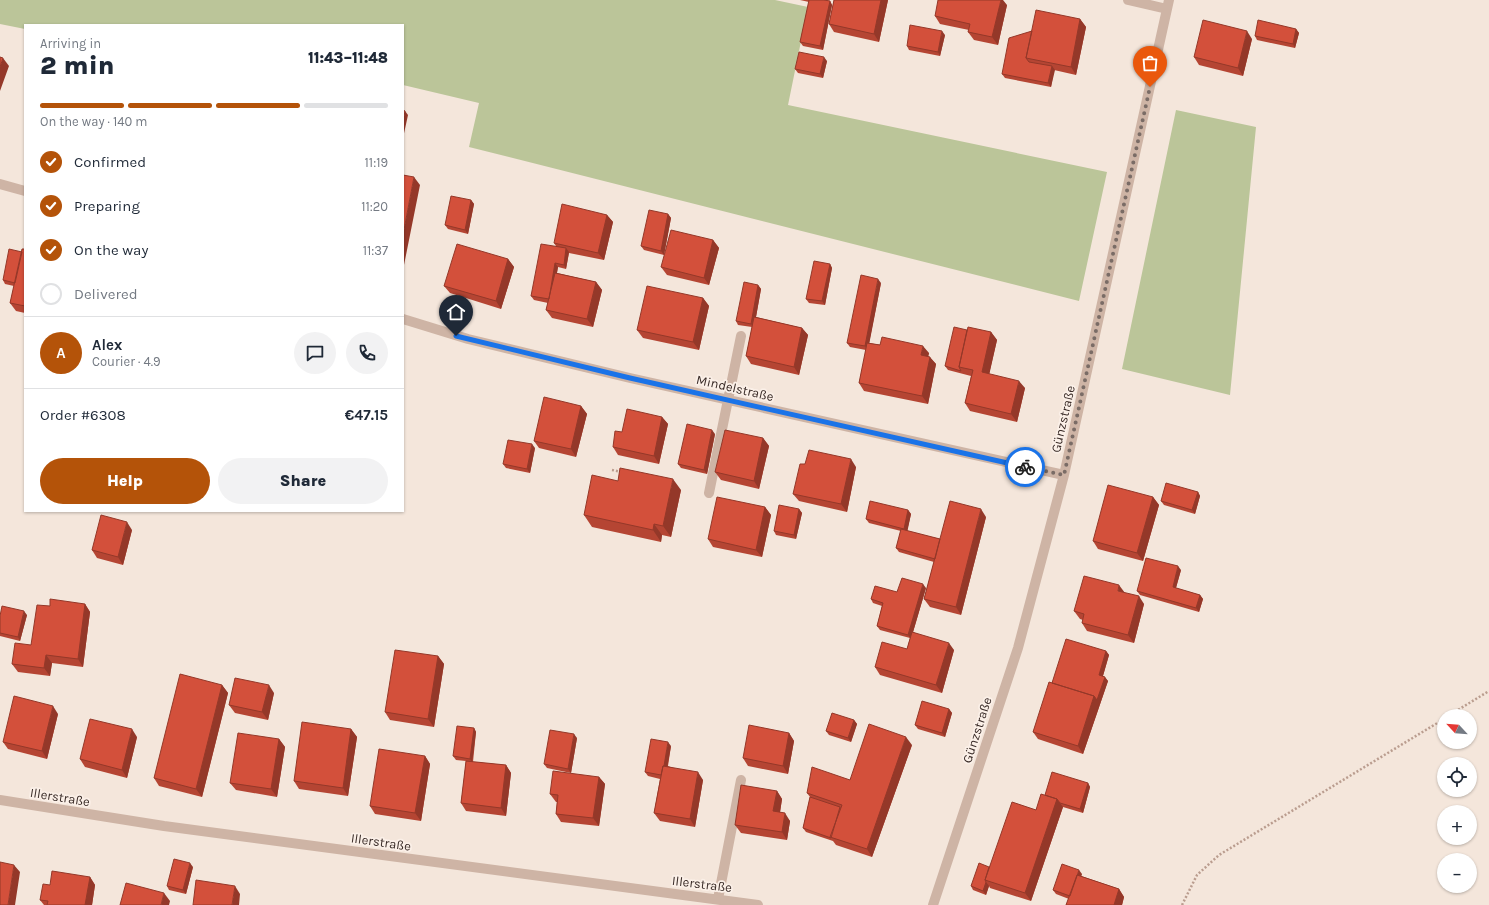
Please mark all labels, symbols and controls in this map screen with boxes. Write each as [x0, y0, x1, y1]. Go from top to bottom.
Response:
text: Arriving in [40, 36, 101, 51]
pin [1133, 46, 1167, 87]
text: 11:43–11:48 [308, 49, 388, 67]
text: 2 min [40, 50, 115, 81]
icon: bag [1139, 52, 1161, 74]
text: On the way · 140 m [40, 114, 147, 129]
icon: check [40, 151, 62, 173]
text: Confirmed [74, 153, 146, 171]
text: 11:19 [365, 155, 388, 170]
icon: check [40, 195, 62, 217]
text: Preparing [74, 197, 140, 215]
text: 11:20 [361, 199, 388, 214]
icon: check [40, 239, 62, 261]
text: On the way [74, 241, 148, 259]
text: 11:37 [363, 243, 388, 258]
text: Delivered [74, 285, 138, 303]
pin [439, 295, 473, 336]
icon: home [445, 301, 467, 323]
button: chat [294, 332, 336, 374]
button: phone [346, 332, 388, 374]
text: Alex [92, 336, 122, 354]
text: A [56, 344, 66, 362]
text: Courier · 4.9 [92, 354, 161, 369]
street label: Mindelstraße [695, 372, 775, 404]
street label: Günzstraße [1048, 384, 1078, 454]
text: Order #6308 [40, 406, 126, 424]
text: €47.15 [345, 406, 388, 424]
courier [1005, 447, 1045, 487]
icon: bike [1014, 456, 1036, 478]
button: Help [40, 458, 210, 504]
button: Share [218, 458, 388, 504]
street label: Günzstraße [959, 695, 995, 765]
north arrow [1437, 709, 1477, 749]
map controls [1437, 709, 1477, 893]
button: locate [1437, 757, 1477, 797]
street label: Illerstraße [29, 785, 91, 809]
button: + [1437, 805, 1477, 845]
street label: Illerstraße [350, 830, 412, 854]
button: − [1437, 853, 1477, 893]
street label: Illerstraße [671, 873, 733, 895]

